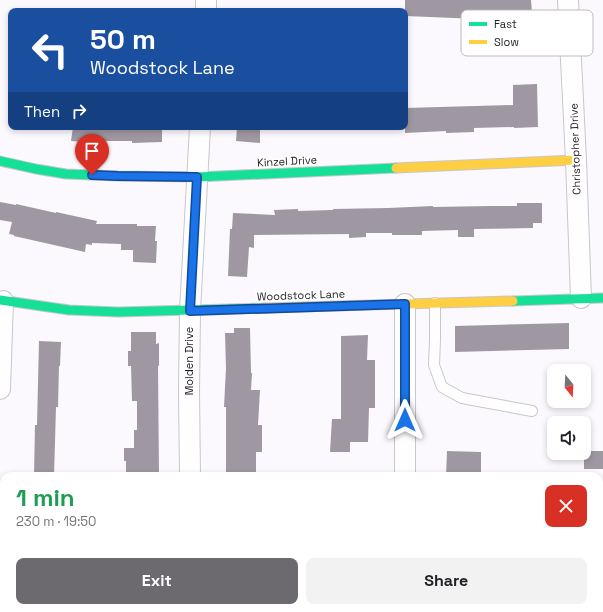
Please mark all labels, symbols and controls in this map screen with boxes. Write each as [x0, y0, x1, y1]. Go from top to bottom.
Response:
legend [461, 10, 593, 56]
text: Fast [494, 17, 517, 31]
text: 50 m [90, 21, 156, 57]
icon: left [24, 24, 76, 76]
text: Slow [494, 35, 519, 49]
text: Woodstock Lane [90, 56, 235, 79]
icon: right [68, 100, 90, 122]
text: Then [24, 102, 60, 121]
street label: Christopher Drive [566, 103, 584, 195]
pin [75, 134, 109, 175]
icon: arrive [81, 140, 103, 162]
street label: Kinzel Drive [257, 152, 317, 170]
street label: Woodstock Lane [257, 286, 345, 304]
street label: Molden Drive [182, 327, 196, 395]
north arrow [547, 364, 591, 408]
map controls [547, 364, 591, 460]
position arrow [384, 399, 426, 441]
button: sound [547, 416, 591, 460]
text: 1 min [16, 482, 75, 513]
button: close [545, 485, 587, 527]
text: 230 m · 19:50 [16, 513, 96, 530]
button: Exit [16, 558, 298, 604]
button: Share [306, 558, 587, 604]

